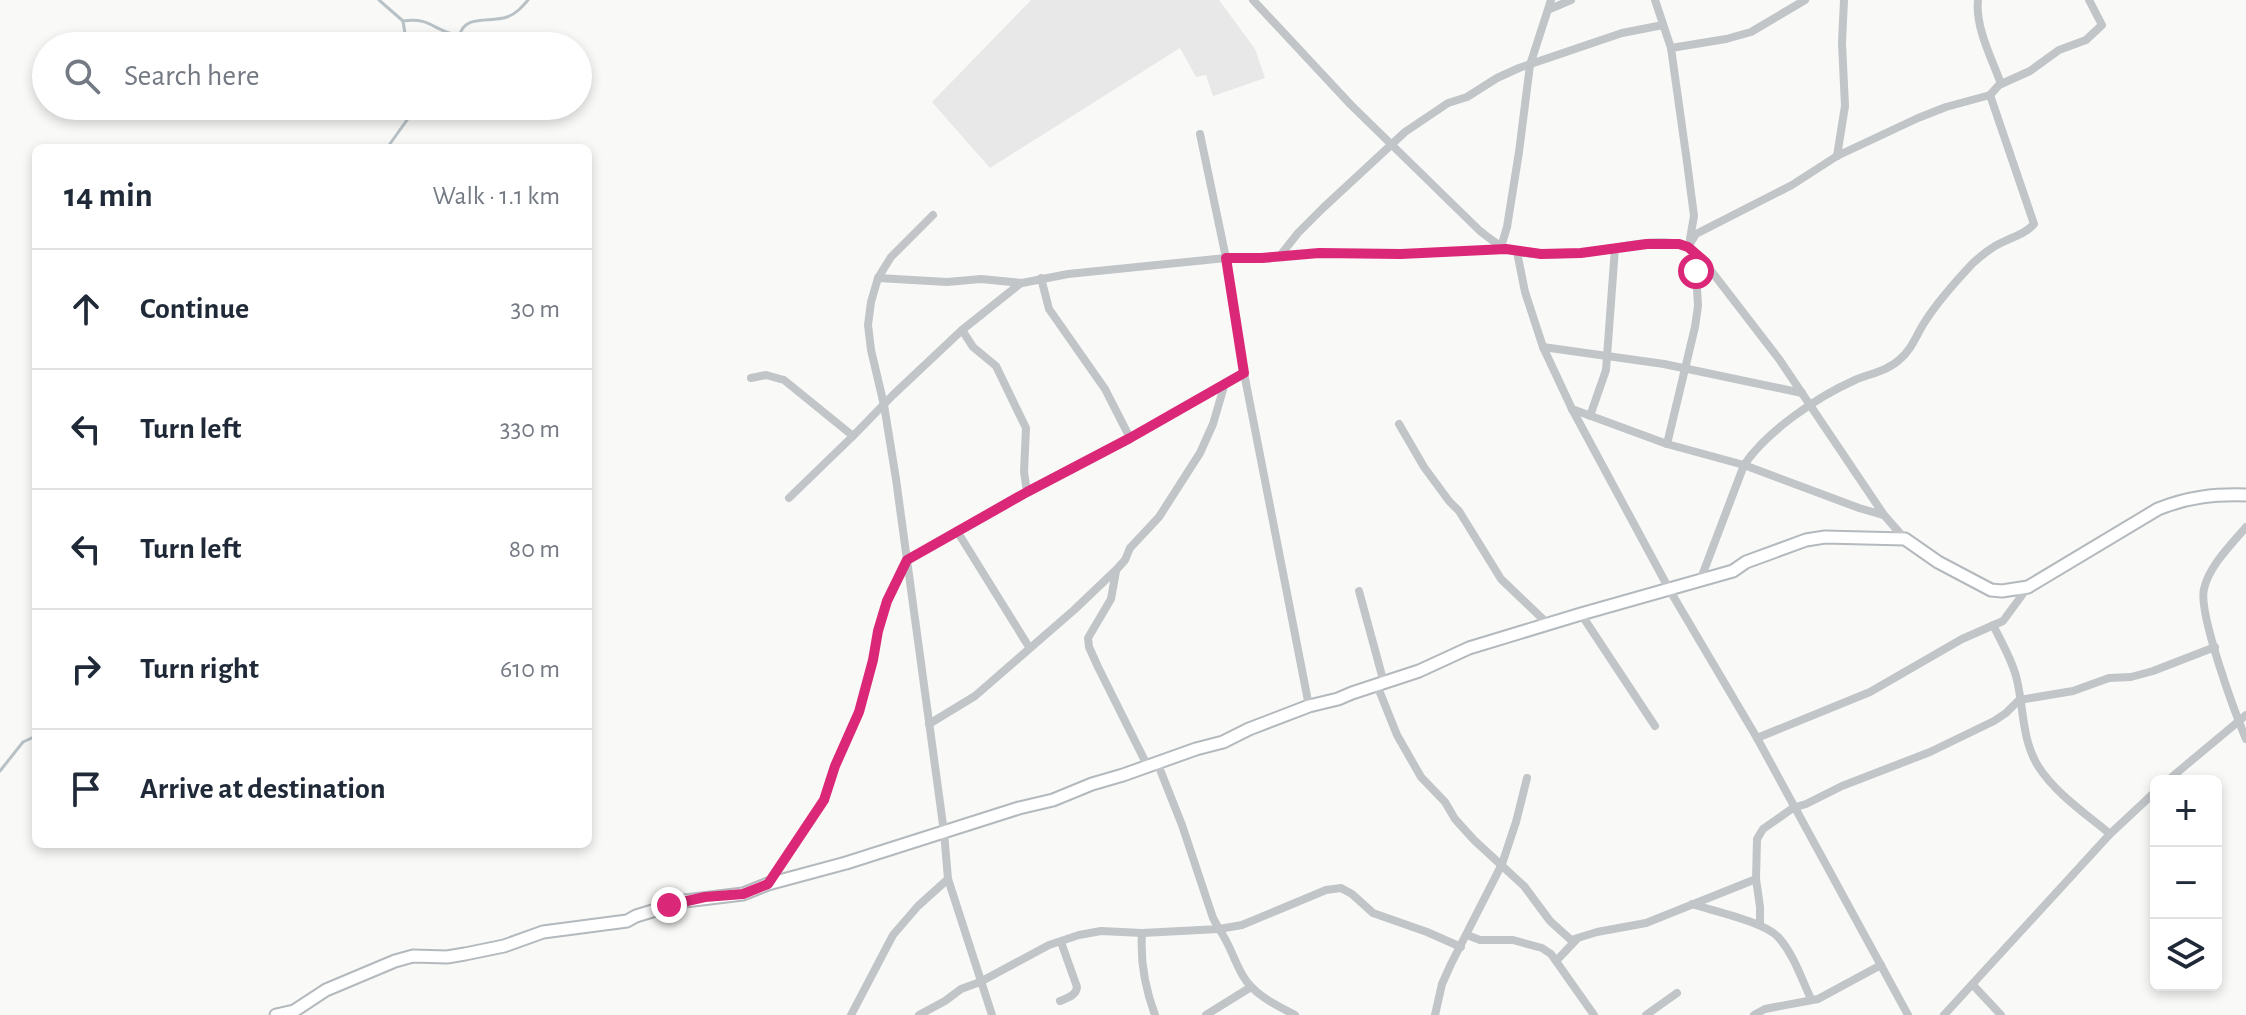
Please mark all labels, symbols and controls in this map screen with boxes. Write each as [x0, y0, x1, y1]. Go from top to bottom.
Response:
search box [32, 32, 592, 120]
icon: search [60, 54, 104, 98]
text: Search here [124, 61, 260, 91]
text: 14 min [64, 179, 153, 213]
text: Walk · 1.1 km [433, 183, 560, 209]
route start [1678, 253, 1714, 289]
icon: ahead [64, 287, 108, 331]
text: Continue [140, 294, 249, 324]
text: 30 m [510, 296, 560, 322]
icon: left [64, 407, 108, 451]
text: Turn left [140, 414, 241, 444]
text: 330 m [500, 416, 560, 442]
icon: left [64, 527, 108, 571]
text: Turn left [140, 534, 241, 564]
text: 80 m [509, 536, 560, 562]
icon: right [64, 647, 108, 691]
text: Turn right [140, 654, 259, 684]
text: 610 m [500, 656, 560, 682]
icon: arrive [64, 767, 108, 811]
text: Arrive at destination [140, 774, 386, 804]
map controls [2150, 775, 2222, 991]
button: + [2150, 775, 2222, 847]
button: − [2150, 847, 2222, 919]
route end [651, 887, 687, 923]
button: layers [2150, 919, 2222, 991]

